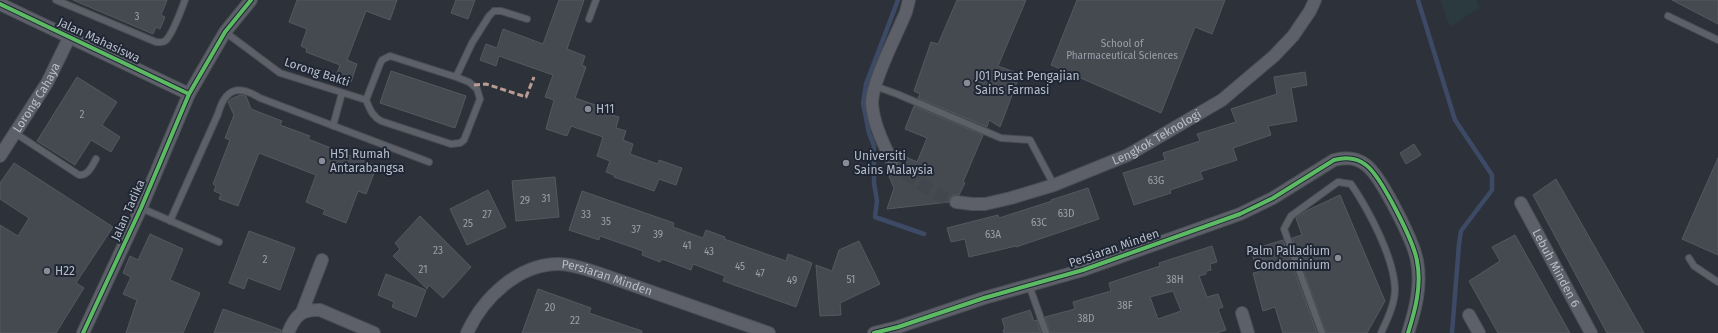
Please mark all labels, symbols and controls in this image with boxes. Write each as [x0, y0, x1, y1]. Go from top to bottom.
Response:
house number: 3 [135, 11, 140, 23]
street label: Jalan Mahasiswa [56, 15, 142, 65]
house number: School of Pharmaceutical Sciences [1066, 38, 1178, 62]
street label: Lorong Bakti [282, 55, 352, 89]
street label: Lorong Cahaya [10, 60, 63, 135]
place label: J01 Pusat Pengajian Sains Farmasi [975, 69, 1080, 97]
marker: J01 Pusat Pengajian Sains Farmasi [962, 78, 972, 88]
place label: H11 [596, 102, 614, 116]
marker: H11 [583, 104, 593, 114]
street label: Lengkok Teknologi [1110, 107, 1204, 168]
house number: 2 [80, 109, 85, 121]
place label: H51 Rumah Antarabangsa [330, 147, 404, 175]
place label: Universiti Sains Malaysia [854, 149, 933, 177]
marker: H51 Rumah Antarabangsa [317, 156, 327, 166]
marker: Universiti Sains Malaysia [841, 158, 851, 168]
house number: 63G [1148, 175, 1164, 187]
street label: Jalan Tadika [108, 177, 148, 243]
house number: 31 [541, 193, 551, 205]
house number: 29 [520, 195, 530, 207]
house number: 63D [1058, 208, 1074, 220]
house number: 27 [482, 209, 492, 221]
house number: 33 [581, 209, 591, 221]
house number: 35 [601, 216, 611, 228]
house number: 63C [1031, 217, 1047, 229]
house number: 25 [463, 218, 473, 230]
house number: 37 [631, 224, 641, 236]
street label: Persiaran Minden [1067, 226, 1161, 270]
street label: Lebuh Minden 6 [1529, 227, 1583, 310]
house number: 39 [653, 229, 663, 241]
house number: 63A [985, 229, 1001, 241]
house number: 41 [682, 240, 692, 252]
place label: Palm Palladium Condominium [1246, 244, 1330, 272]
house number: 23 [433, 245, 443, 257]
house number: 43 [704, 246, 714, 258]
marker: Palm Palladium Condominium [1333, 253, 1343, 263]
house number: 2 [263, 254, 268, 266]
street label: Persiaran Minden [561, 257, 654, 299]
house number: 45 [735, 261, 745, 273]
place label: H22 [55, 264, 75, 278]
house number: 21 [418, 264, 428, 276]
marker: H22 [42, 266, 52, 276]
house number: 47 [755, 268, 765, 280]
house number: 51 [847, 274, 855, 286]
house number: 38H [1166, 274, 1184, 286]
house number: 49 [787, 275, 797, 287]
house number: 38F [1117, 300, 1133, 312]
house number: 20 [545, 302, 556, 314]
house number: 38D [1078, 313, 1094, 325]
house number: 22 [570, 315, 580, 327]

